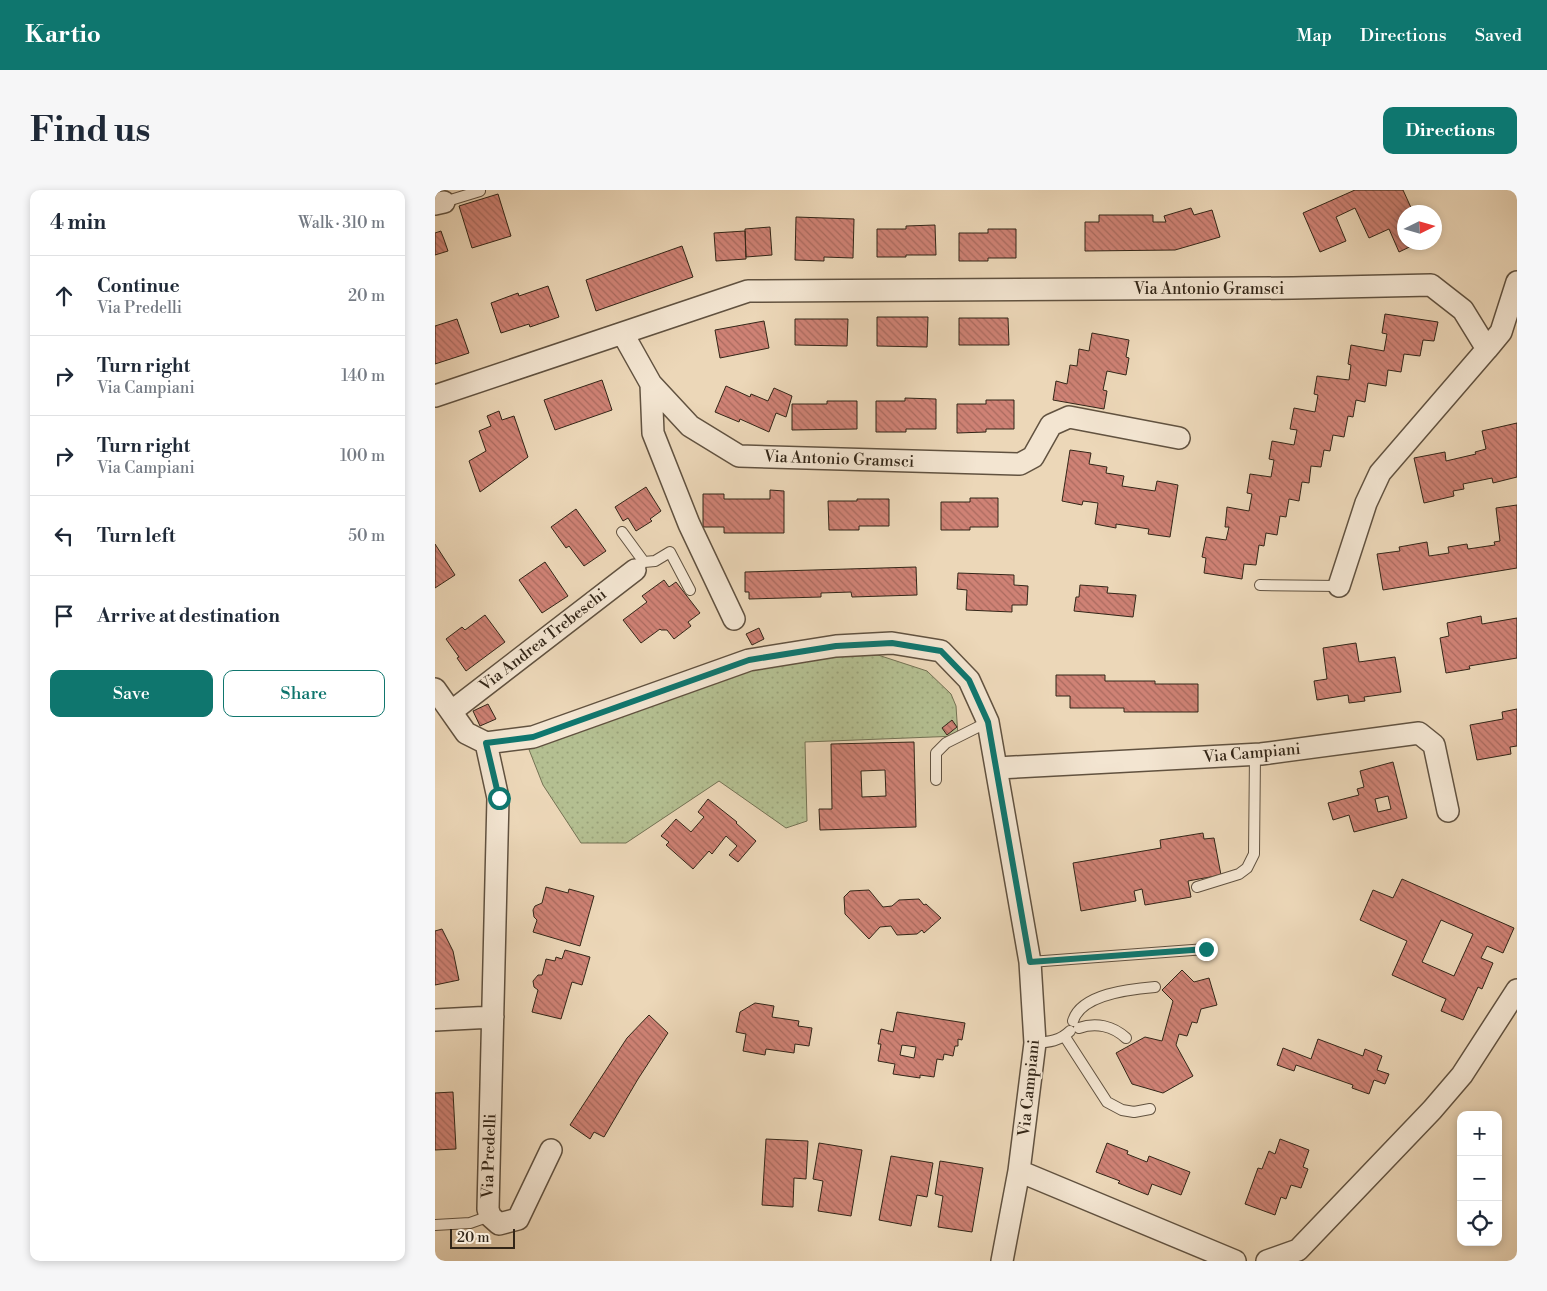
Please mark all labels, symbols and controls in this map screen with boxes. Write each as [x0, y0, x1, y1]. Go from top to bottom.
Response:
text: Kartio [25, 20, 101, 50]
text: Map [1296, 24, 1332, 47]
text: Directions [1360, 24, 1447, 47]
text: Saved [1475, 24, 1522, 47]
button: Directions [1383, 107, 1517, 154]
text: Find us [30, 109, 150, 152]
north arrow [1397, 205, 1442, 250]
text: 4 min [50, 210, 106, 236]
text: Walk · 310 m [298, 213, 385, 233]
text: Continue [97, 274, 180, 298]
street label: Via Antonio Gramsci [1133, 279, 1284, 299]
icon: ahead [50, 282, 78, 310]
text: 20 m [348, 286, 385, 306]
text: Via Predelli [97, 298, 182, 318]
text: Turn right [97, 354, 190, 378]
icon: right [50, 362, 78, 390]
text: 140 m [341, 366, 385, 386]
text: Via Campiani [97, 378, 195, 398]
text: Turn right [97, 434, 190, 458]
icon: right [50, 442, 78, 470]
text: 100 m [340, 446, 385, 466]
street label: Via Antonio Gramsci [762, 446, 915, 472]
text: Via Campiani [97, 458, 195, 478]
icon: left [50, 522, 78, 550]
text: Turn left [97, 524, 176, 548]
text: 50 m [348, 526, 385, 546]
street label: Via Andrea Trebeschi [475, 584, 610, 696]
icon: arrive [50, 602, 78, 630]
text: Arrive at destination [97, 604, 280, 628]
button: Save [50, 670, 213, 717]
button: Share [223, 670, 385, 717]
street label: Via Campiani [1201, 739, 1302, 767]
route start [488, 787, 511, 810]
route end [1195, 938, 1218, 961]
street label: Via Campiani [1014, 1038, 1044, 1139]
map controls [1457, 1111, 1502, 1246]
button: + [1457, 1111, 1502, 1156]
street label: Via Predelli [477, 1113, 500, 1200]
button: − [1457, 1156, 1502, 1201]
button: locate [1457, 1201, 1502, 1246]
scale bar [450, 1226, 515, 1249]
text: 20 m [457, 1229, 489, 1247]

